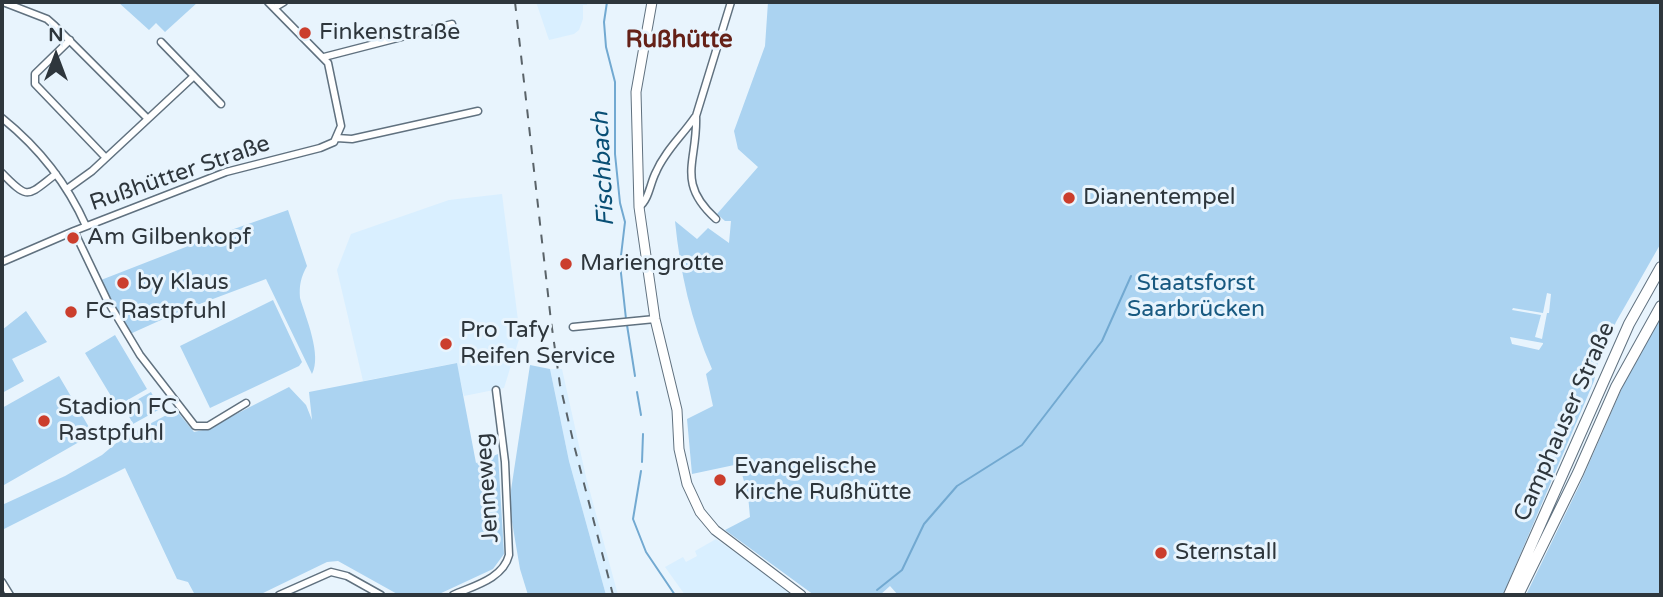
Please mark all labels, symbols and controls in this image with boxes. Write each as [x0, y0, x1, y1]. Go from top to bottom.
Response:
place label: Finkenstraße [319, 19, 460, 47]
north arrow [21, 21, 91, 91]
text: N [48, 24, 64, 46]
marker: Finkenstraße [297, 25, 313, 41]
district label: Rußhütte [625, 27, 733, 55]
water label: Fischbach [587, 111, 621, 227]
street label: Rußhütter Straße [86, 130, 274, 218]
place label: Dianentempel [1083, 184, 1235, 212]
marker: Dianentempel [1061, 190, 1077, 206]
place label: Am Gilbenkopf [87, 224, 251, 252]
marker: Am Gilbenkopf [65, 230, 81, 246]
place label: Mariengrotte [580, 250, 724, 278]
marker: Mariengrotte [558, 256, 574, 272]
place label: by Klaus [137, 269, 229, 297]
park label: Staatsforst Saarbrücken [1127, 270, 1265, 324]
marker: by Klaus [115, 275, 131, 291]
place label: FC Rastpfuhl [85, 298, 226, 326]
marker: FC Rastpfuhl [63, 304, 79, 320]
place label: Pro Tafy Reifen Service [460, 317, 615, 371]
street label: Camphauser Straße [1509, 318, 1621, 526]
marker: Pro Tafy Reifen Service [438, 336, 454, 352]
place label: Stadion FC Rastpfuhl [58, 394, 177, 448]
marker: Stadion FC Rastpfuhl [36, 413, 52, 429]
street label: Jenneweg [470, 432, 506, 544]
place label: Evangelische Kirche Rußhütte [734, 453, 912, 507]
marker: Evangelische Kirche Rußhütte [712, 472, 728, 488]
place label: Sternstall [1175, 539, 1277, 567]
marker: Sternstall [1153, 545, 1169, 561]

